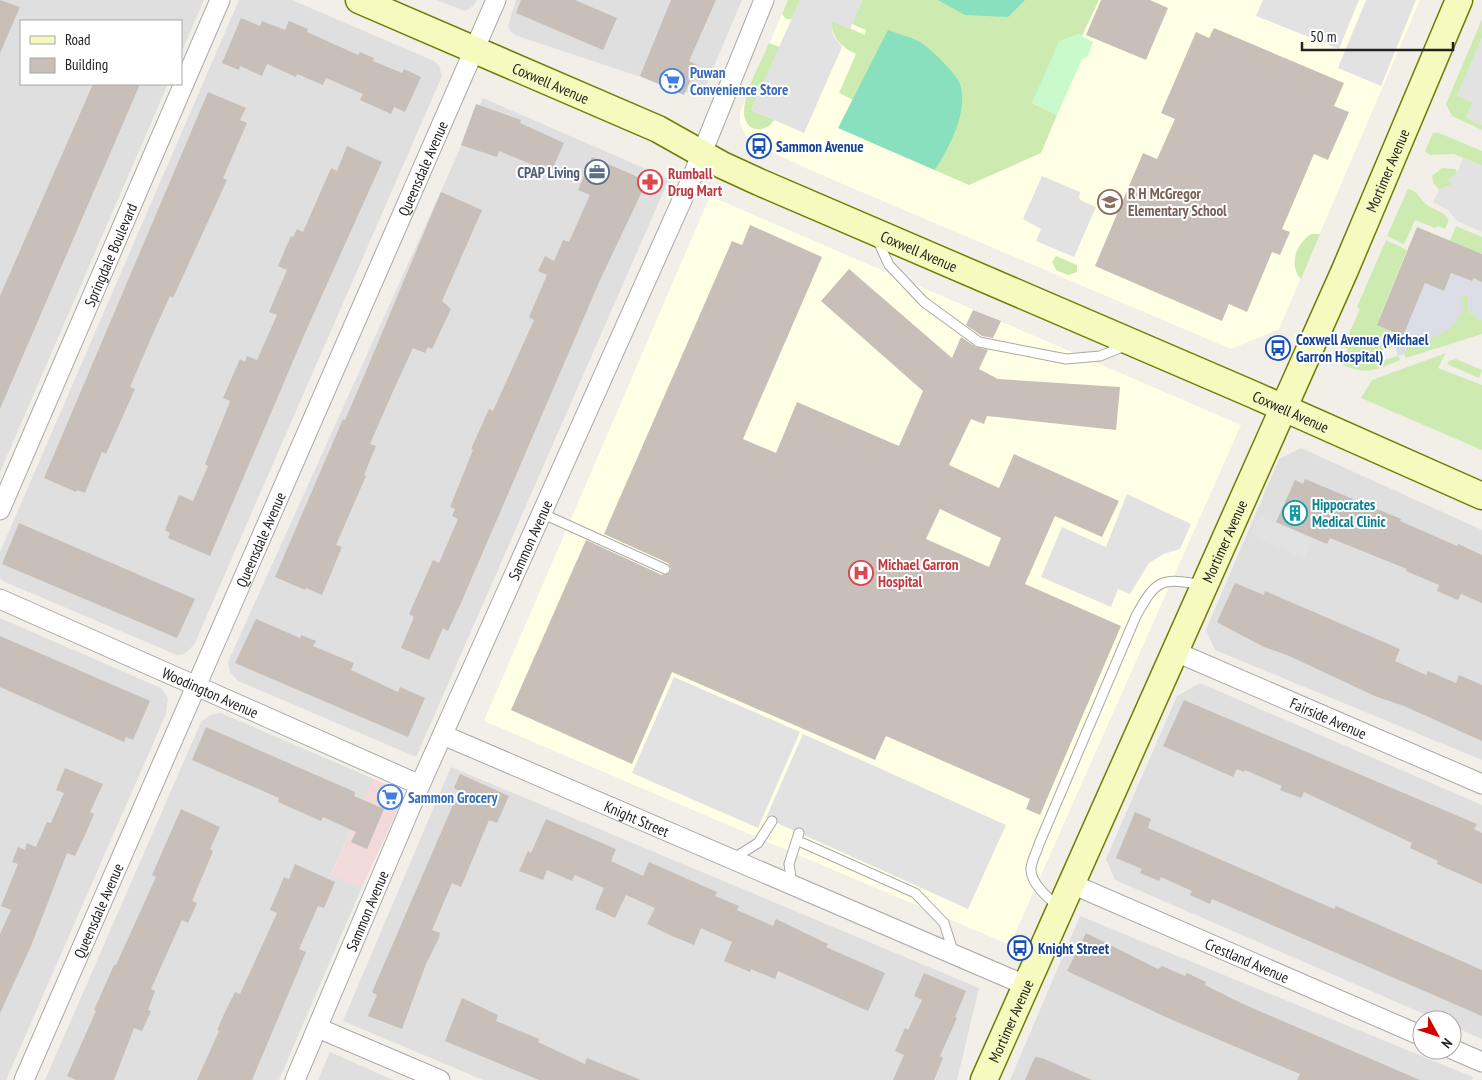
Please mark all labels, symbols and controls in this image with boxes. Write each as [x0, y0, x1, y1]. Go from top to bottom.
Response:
legend [20, 20, 182, 85]
scale bar [1302, 20, 1453, 52]
text: 50 m [1310, 27, 1336, 46]
text: Road [65, 30, 91, 49]
text: Building [65, 55, 108, 74]
street label: Coxwell Avenue [510, 58, 592, 108]
place label: Puwan Convenience Store [690, 63, 788, 99]
supermarket icon: Puwan Convenience Store [659, 68, 685, 94]
street label: Queensdale Avenue [393, 118, 452, 219]
street label: Mortimer Avenue [1361, 126, 1413, 215]
bus stop icon: Sammon Avenue [746, 133, 772, 159]
place label: Sammon Avenue [776, 137, 864, 156]
office icon: CPAP Living [584, 159, 610, 185]
place label: CPAP Living [517, 163, 580, 182]
place label: Rumball Drug Mart [668, 164, 723, 200]
pharmacy icon: Rumball Drug Mart [637, 169, 663, 195]
place label: R H McGregor Elementary School [1128, 184, 1227, 220]
school or university icon: R H McGregor Elementary School [1097, 189, 1123, 215]
street label: Springdale Boulevard [79, 200, 141, 309]
street label: Coxwell Avenue [878, 226, 960, 276]
place label: Coxwell Avenue (Michael Garron Hospital) [1296, 330, 1429, 366]
bus stop icon: Coxwell Avenue (Michael Garron Hospital) [1265, 335, 1291, 361]
street label: Coxwell Avenue [1250, 386, 1332, 436]
street label: Queensdale Avenue [231, 489, 289, 590]
place label: Hippocrates Medical Clinic [1312, 495, 1386, 531]
street label: Sammon Avenue [504, 497, 556, 583]
street label: Mortimer Avenue [1197, 497, 1251, 586]
building icon: Hippocrates Medical Clinic [1282, 500, 1308, 526]
place label: Michael Garron Hospital [878, 555, 959, 591]
hospital icon: Michael Garron Hospital [848, 560, 874, 586]
street label: Woodington Avenue [159, 663, 261, 722]
street label: Fairside Avenue [1287, 693, 1370, 743]
supermarket icon: Sammon Grocery [377, 784, 403, 810]
place label: Sammon Grocery [408, 788, 498, 807]
street label: Knight Street [602, 796, 672, 841]
street label: Queensdale Avenue [69, 860, 127, 961]
street label: Sammon Avenue [341, 867, 392, 954]
street label: Crestland Avenue [1202, 934, 1292, 987]
bus stop icon: Knight Street [1007, 935, 1033, 961]
place label: Knight Street [1038, 939, 1110, 958]
street label: Mortimer Avenue [984, 976, 1037, 1065]
north arrow [1412, 1010, 1462, 1060]
text: N [1438, 1035, 1456, 1052]

